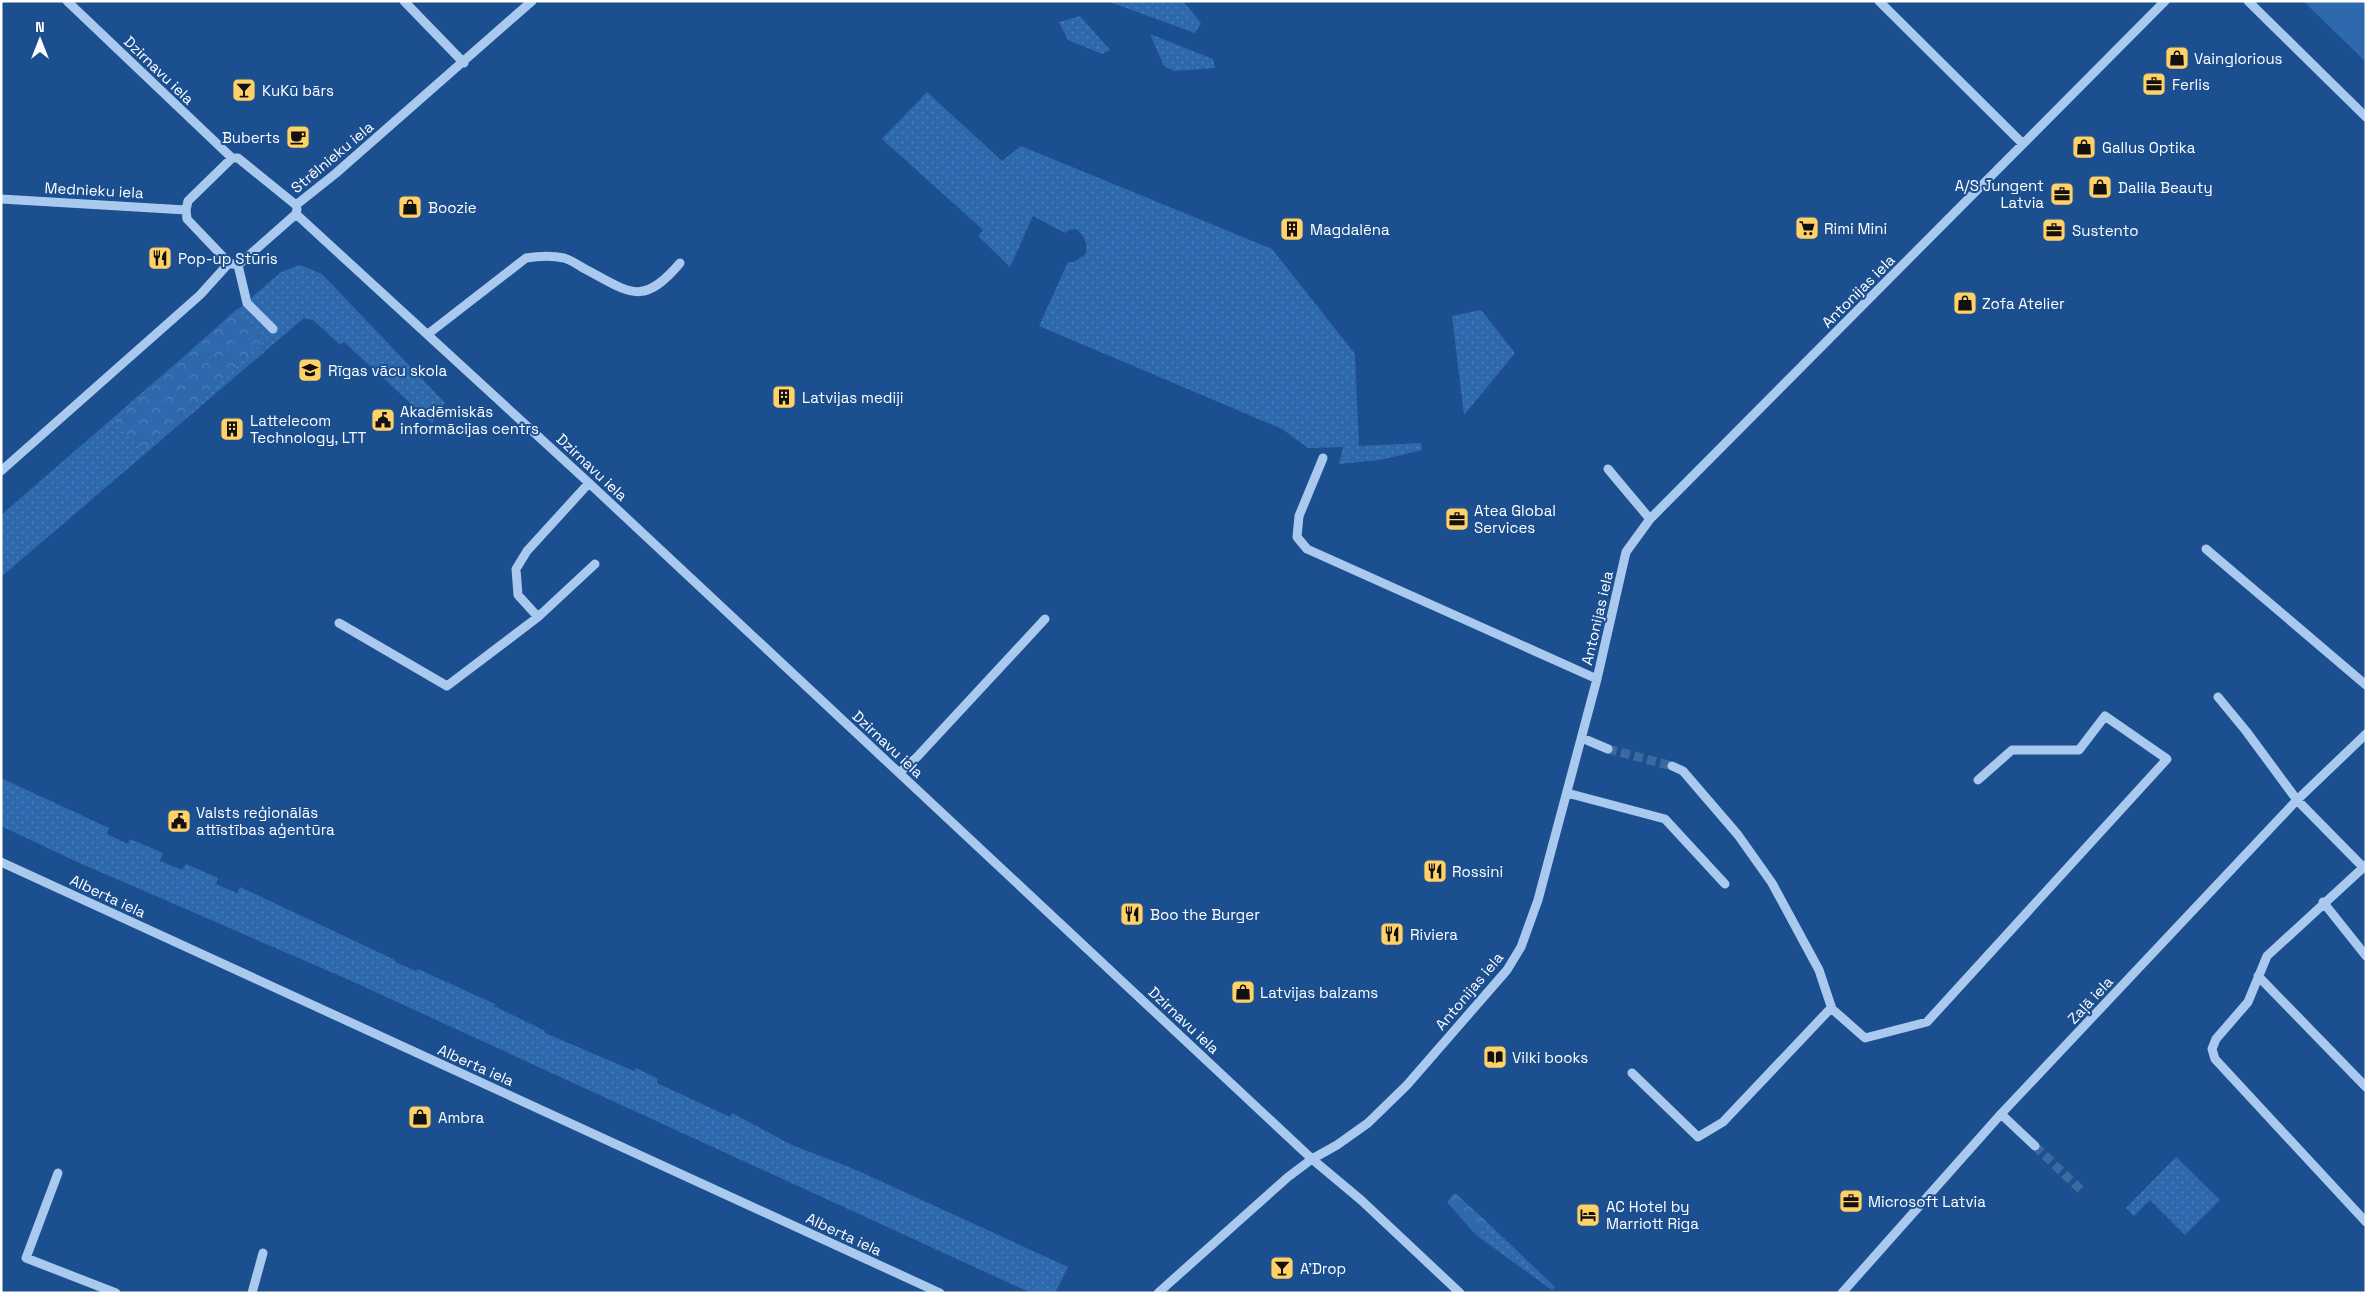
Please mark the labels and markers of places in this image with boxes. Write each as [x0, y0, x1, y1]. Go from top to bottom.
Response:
shop icon: Vainglorious [2164, 45, 2190, 71]
place label: Vainglorious [2194, 49, 2283, 68]
office icon: Ferlis [2141, 71, 2167, 97]
place label: Ferlis [2172, 75, 2210, 94]
bar icon: KuKū bārs [231, 77, 257, 103]
place label: KuKū bārs [262, 81, 334, 100]
cafe icon: Buberts [285, 124, 311, 150]
place label: Buberts [222, 128, 280, 147]
shop icon: Gallus Optika [2071, 134, 2097, 160]
place label: Gallus Optika [2102, 138, 2196, 157]
shop icon: Dalila Beauty [2087, 174, 2113, 200]
place label: A/S Jungent Latvia [1955, 176, 2044, 212]
place label: Dalila Beauty [2118, 178, 2213, 197]
office icon: A/S Jungent Latvia [2049, 181, 2075, 207]
shop icon: Boozie [397, 194, 423, 220]
place label: Boozie [428, 198, 477, 217]
supermarket icon: Rimi Mini [1794, 215, 1820, 241]
building icon: Magdalēna [1279, 216, 1305, 242]
office icon: Sustento [2041, 217, 2067, 243]
place label: Rimi Mini [1824, 219, 1887, 238]
place label: Magdalēna [1310, 220, 1390, 239]
place label: Sustento [2072, 221, 2139, 240]
restaurant icon: Pop-up Stūris [147, 245, 173, 271]
place label: Pop-up Stūris [178, 249, 278, 268]
shop icon: Zofa Atelier [1952, 290, 1978, 316]
place label: Zofa Atelier [1982, 294, 2065, 313]
school or university icon: Rīgas vācu skola [297, 357, 323, 383]
place label: Rīgas vācu skola [328, 361, 447, 380]
building icon: Latvijas mediji [771, 384, 797, 410]
place label: Latvijas mediji [802, 388, 904, 407]
place label: Akadēmiskās informācijas centrs [400, 402, 539, 438]
public building icon: Akadēmiskās informācijas centrs [370, 407, 396, 433]
place label: Lattelecom Technology, LTT [250, 411, 366, 447]
building icon: Lattelecom Technology, LTT [219, 416, 245, 442]
place label: Atea Global Services [1474, 501, 1556, 537]
office icon: Atea Global Services [1444, 506, 1470, 532]
place label: Valsts reģionālās attīstības aģentūra [196, 803, 335, 839]
public building icon: Valsts reģionālās attīstības aģentūra [166, 808, 192, 834]
restaurant icon: Rossini [1422, 858, 1448, 884]
place label: Rossini [1452, 862, 1503, 881]
restaurant icon: Boo the Burger [1119, 901, 1145, 927]
place label: Boo the Burger [1150, 905, 1260, 924]
restaurant icon: Riviera [1379, 921, 1405, 947]
place label: Riviera [1410, 925, 1458, 944]
shop icon: Latvijas balzams [1230, 979, 1256, 1005]
place label: Latvijas balzams [1260, 983, 1378, 1002]
library icon: Vilki books [1482, 1044, 1508, 1070]
place label: Vilki books [1512, 1048, 1588, 1067]
shop icon: Ambra [407, 1104, 433, 1130]
place label: Ambra [438, 1108, 484, 1127]
office icon: Microsoft Latvia [1838, 1188, 1864, 1214]
place label: Microsoft Latvia [1868, 1192, 1986, 1211]
place label: AC Hotel by Marriott Riga [1606, 1197, 1699, 1233]
hotel icon: AC Hotel by Marriott Riga [1575, 1202, 1601, 1228]
bar icon: A'Drop [1269, 1255, 1295, 1281]
place label: A'Drop [1300, 1259, 1346, 1278]

